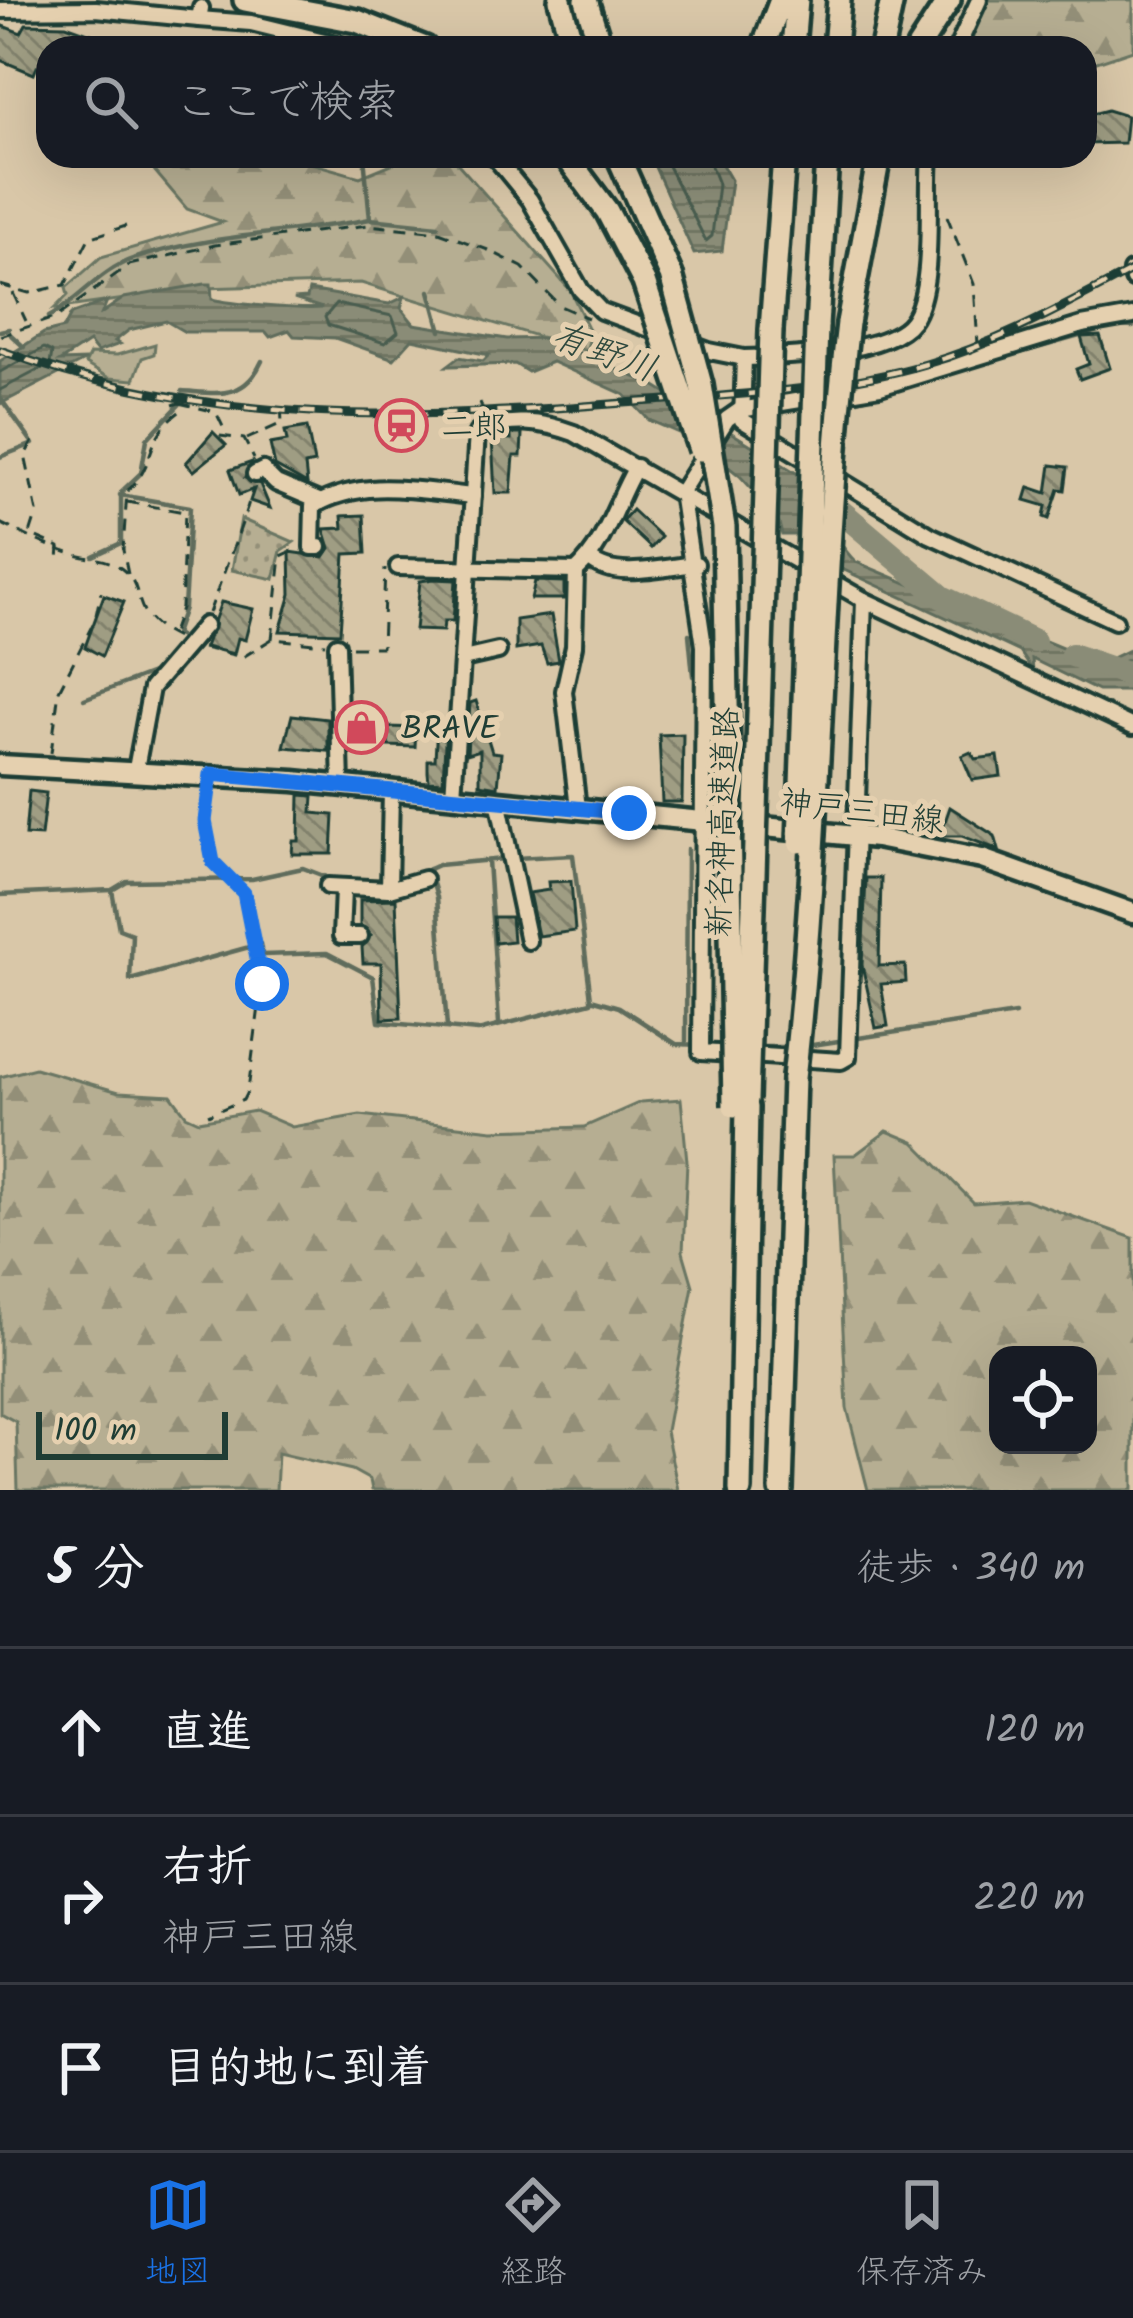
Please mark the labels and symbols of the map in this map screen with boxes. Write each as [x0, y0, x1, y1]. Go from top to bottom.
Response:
water label: 有野川 [543, 309, 664, 400]
station icon: 二郎 [374, 397, 430, 453]
place label: 二郎 [441, 402, 507, 455]
shop icon: BRAVE [334, 699, 390, 755]
place label: BRAVE [401, 704, 499, 757]
street label: 新名神高速道路 [694, 706, 755, 938]
street label: 神戸三田線 [776, 777, 947, 850]
route end [602, 786, 656, 840]
route start [235, 957, 289, 1011]
scale bar [36, 1406, 228, 1459]

